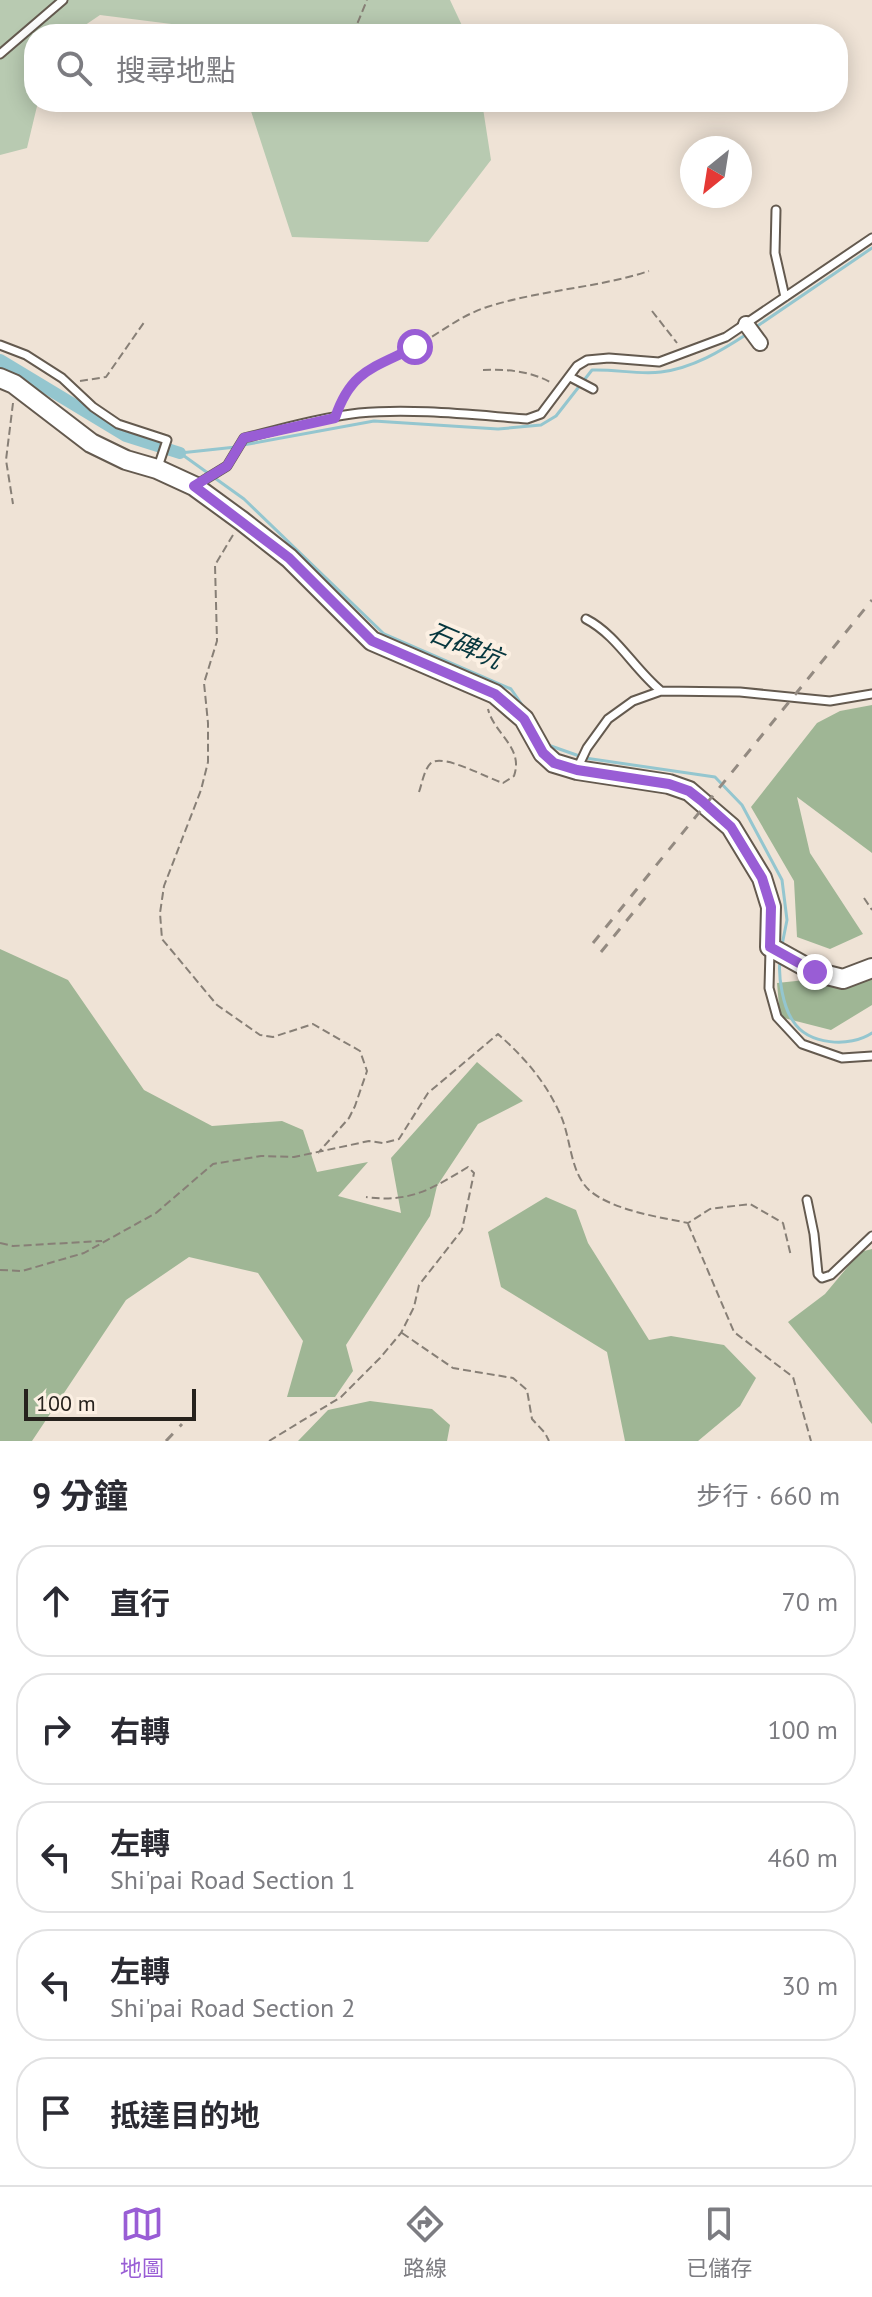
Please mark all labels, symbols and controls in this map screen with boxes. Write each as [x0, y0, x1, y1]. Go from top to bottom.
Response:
search box [24, 24, 848, 112]
icon: search [52, 46, 96, 90]
text: 搜尋地點 [116, 50, 236, 89]
north arrow [680, 136, 752, 208]
route start [397, 329, 433, 365]
water label: 石碑坑 [423, 615, 511, 677]
route end [797, 954, 833, 990]
scale bar [24, 1385, 196, 1421]
text: 100 m [36, 1389, 96, 1417]
text: 9 分鐘 [32, 1473, 128, 1517]
text: 步行 · 660 m [697, 1479, 840, 1512]
icon: ahead [34, 1579, 78, 1623]
text: 直行 [110, 1583, 170, 1622]
text: 70 m [782, 1585, 838, 1618]
icon: right [34, 1707, 78, 1751]
text: 右轉 [110, 1711, 170, 1750]
text: 100 m [767, 1713, 838, 1746]
text: 左轉 [110, 1823, 170, 1862]
icon: left [34, 1835, 78, 1879]
text: 460 m [767, 1841, 838, 1874]
text: Shi'pai Road Section 1 [110, 1863, 355, 1896]
text: 左轉 [110, 1951, 170, 1990]
icon: left [34, 1963, 78, 2007]
text: 30 m [782, 1969, 838, 2002]
text: Shi'pai Road Section 2 [110, 1991, 355, 2024]
icon: arrive [34, 2091, 78, 2135]
text: 抵達目的地 [110, 2095, 260, 2134]
tab: 地圖 [120, 2202, 164, 2282]
tab: 路線 [403, 2202, 447, 2282]
tab: 已儲存 [686, 2202, 752, 2282]

